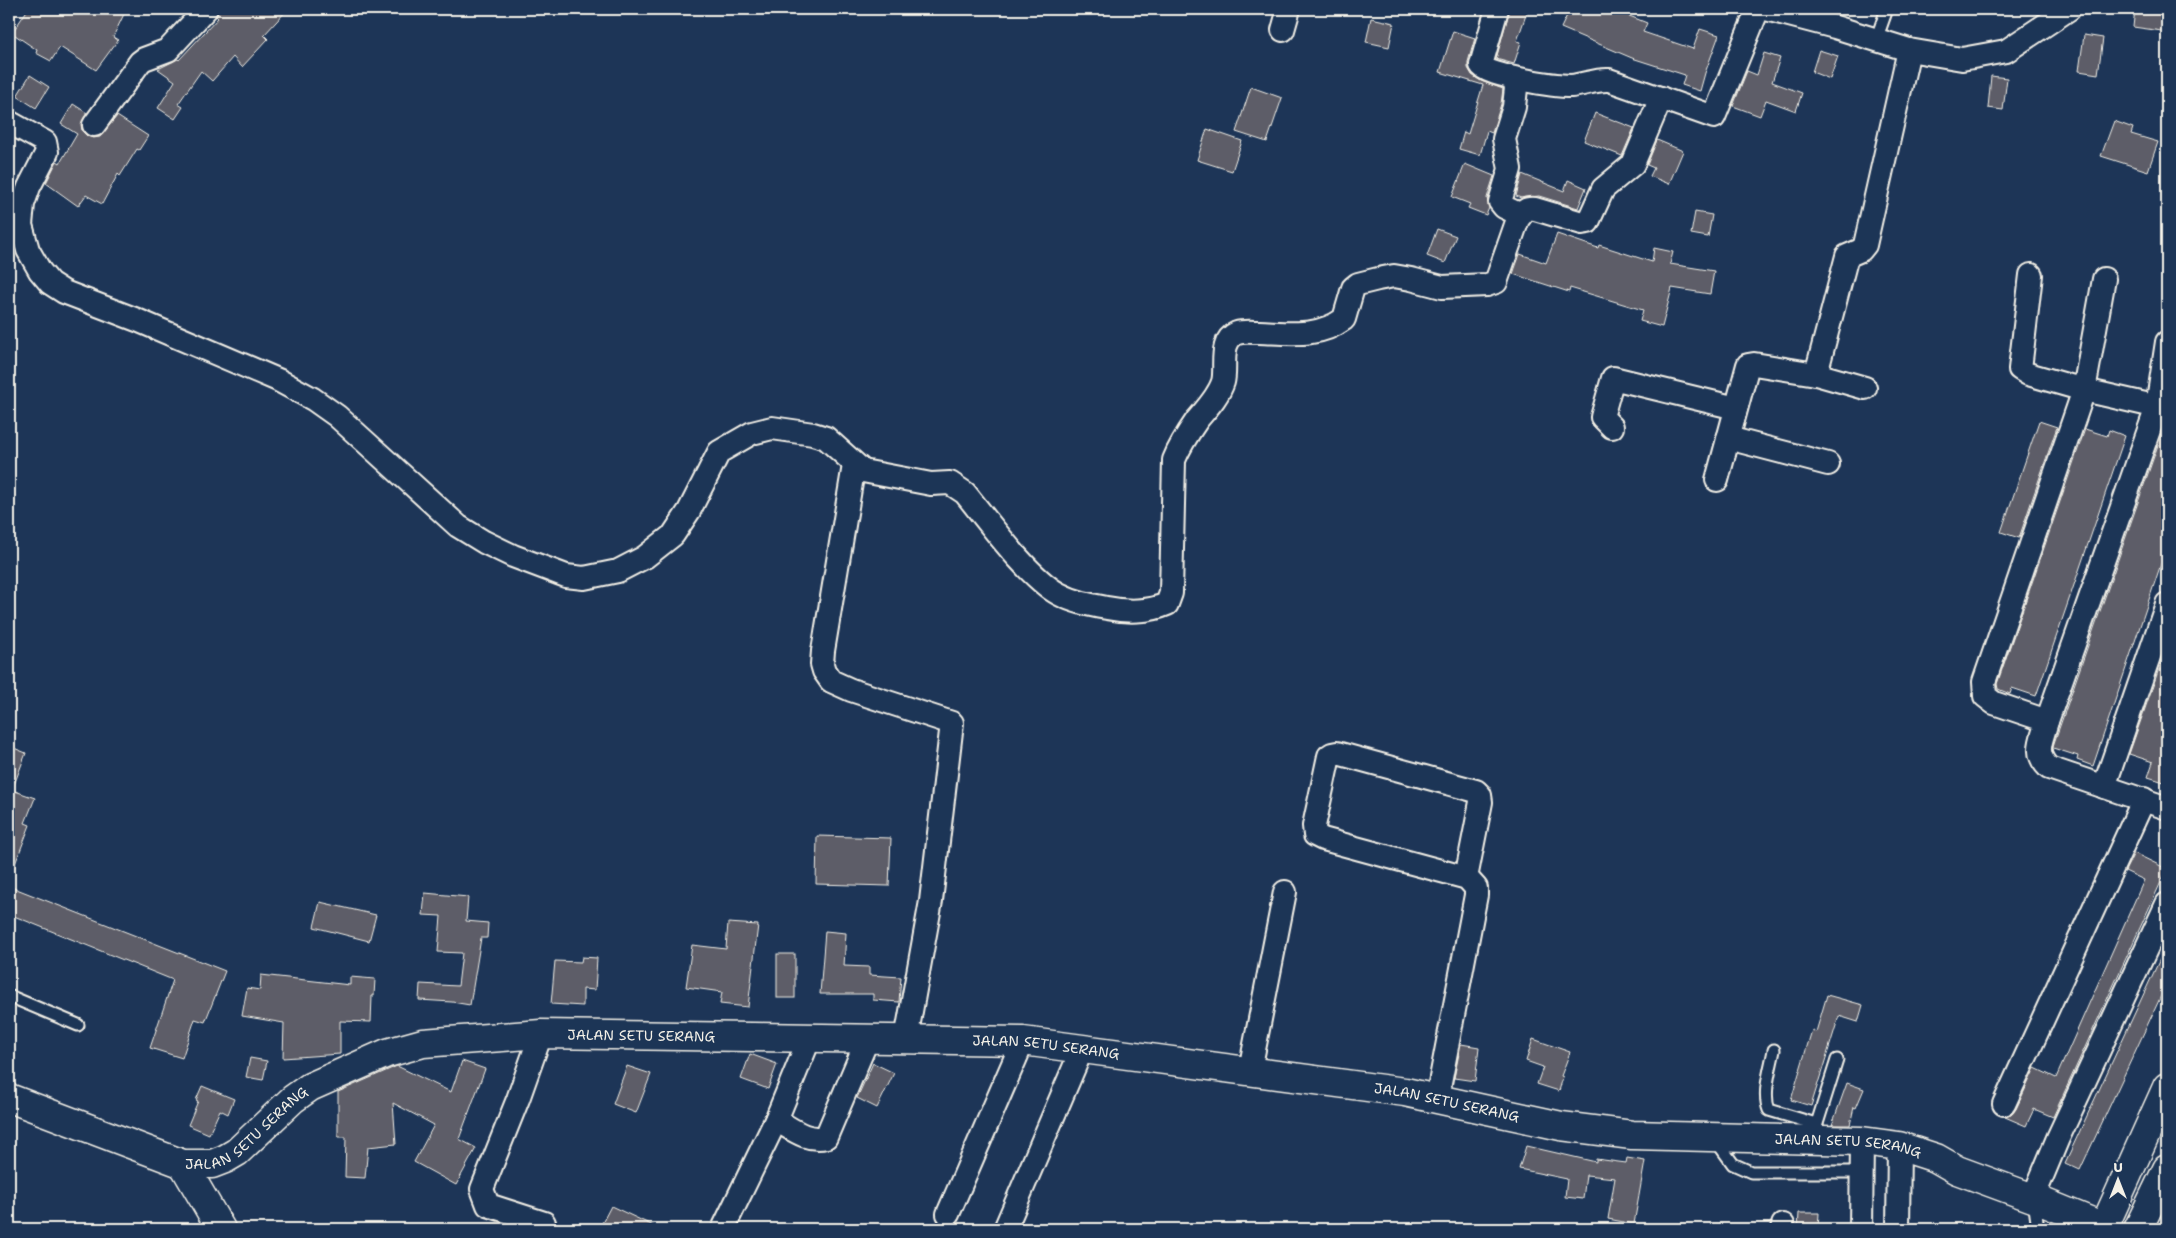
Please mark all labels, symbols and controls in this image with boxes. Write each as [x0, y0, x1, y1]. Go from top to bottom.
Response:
street label: JALAN SETU SERANG [567, 1025, 716, 1046]
street label: JALAN SETU SERANG [972, 1031, 1121, 1063]
street label: JALAN SETU SERANG [1373, 1079, 1521, 1126]
street label: JALAN SETU SERANG [185, 1082, 312, 1173]
street label: JALAN SETU SERANG [1774, 1130, 1924, 1162]
north arrow [2094, 1156, 2144, 1206]
text: U [2113, 1158, 2123, 1176]

